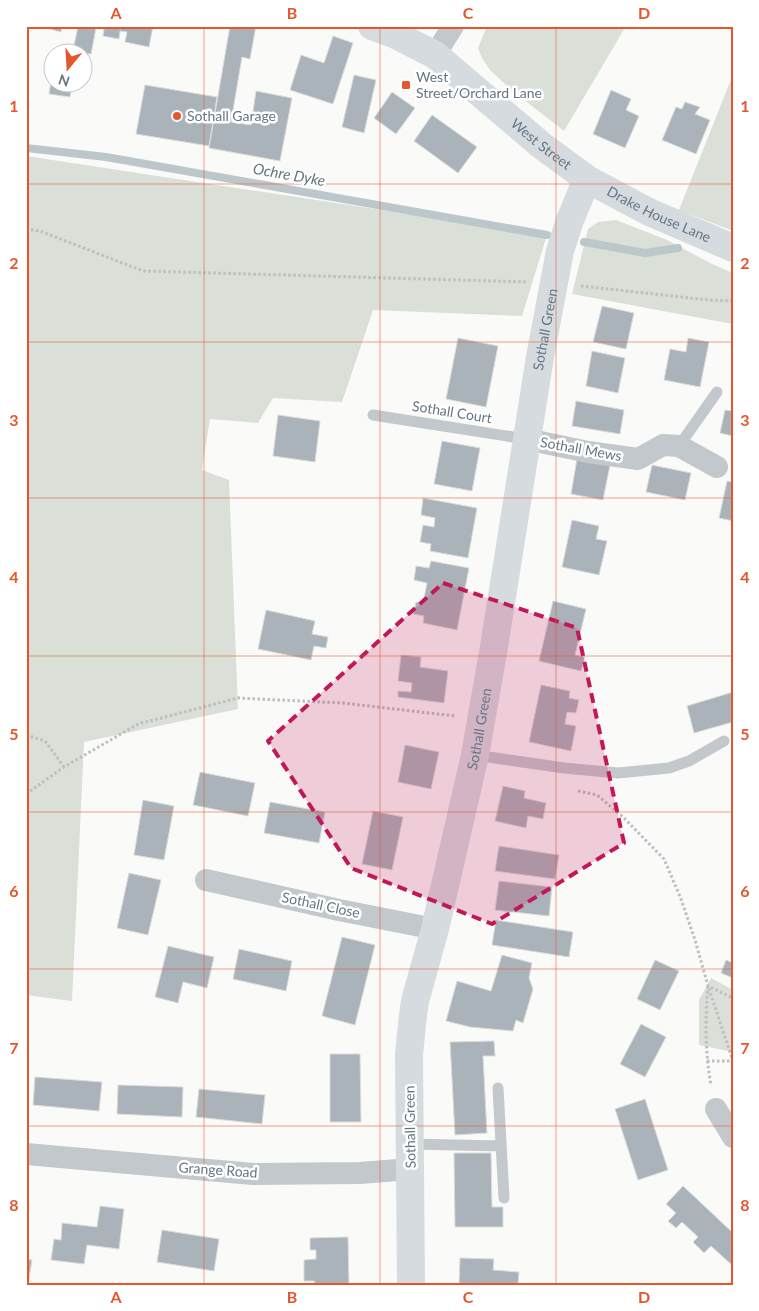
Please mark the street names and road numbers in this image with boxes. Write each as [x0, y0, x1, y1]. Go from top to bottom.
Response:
street label: West Street [508, 114, 575, 173]
street label: Drake House Lane [604, 182, 714, 246]
street label: Sothall Green [529, 287, 561, 371]
street label: Sothall Court [411, 397, 493, 426]
street label: Sothall Mews [539, 433, 623, 464]
street label: Sothall Green [463, 687, 495, 772]
street label: Sothall Close [281, 888, 362, 921]
street label: Sothall Green [400, 1085, 419, 1169]
street label: Grange Road [178, 1158, 258, 1181]

